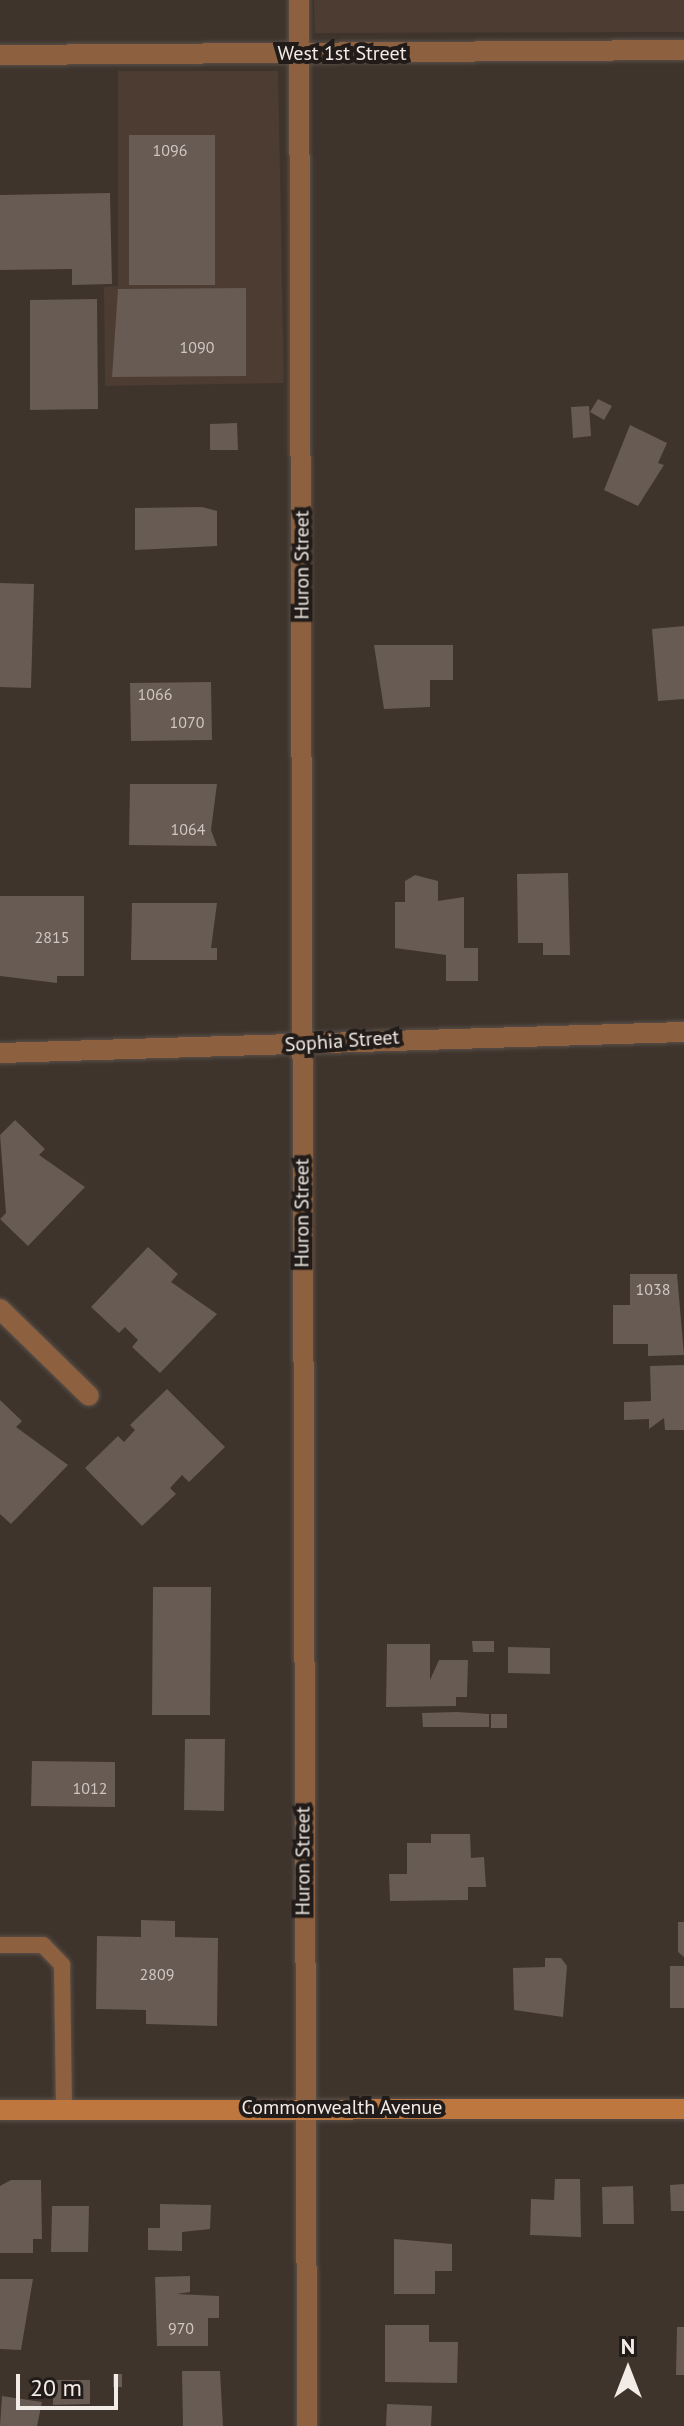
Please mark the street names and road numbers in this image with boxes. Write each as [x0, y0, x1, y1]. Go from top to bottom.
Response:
street label: West 1st Street [278, 41, 406, 65]
street label: Huron Street [290, 510, 314, 620]
street label: Sophia Street [284, 1025, 400, 1057]
street label: Huron Street [290, 1158, 314, 1268]
street label: Huron Street [291, 1806, 315, 1916]
street label: Commonwealth Avenue [241, 2095, 443, 2119]

